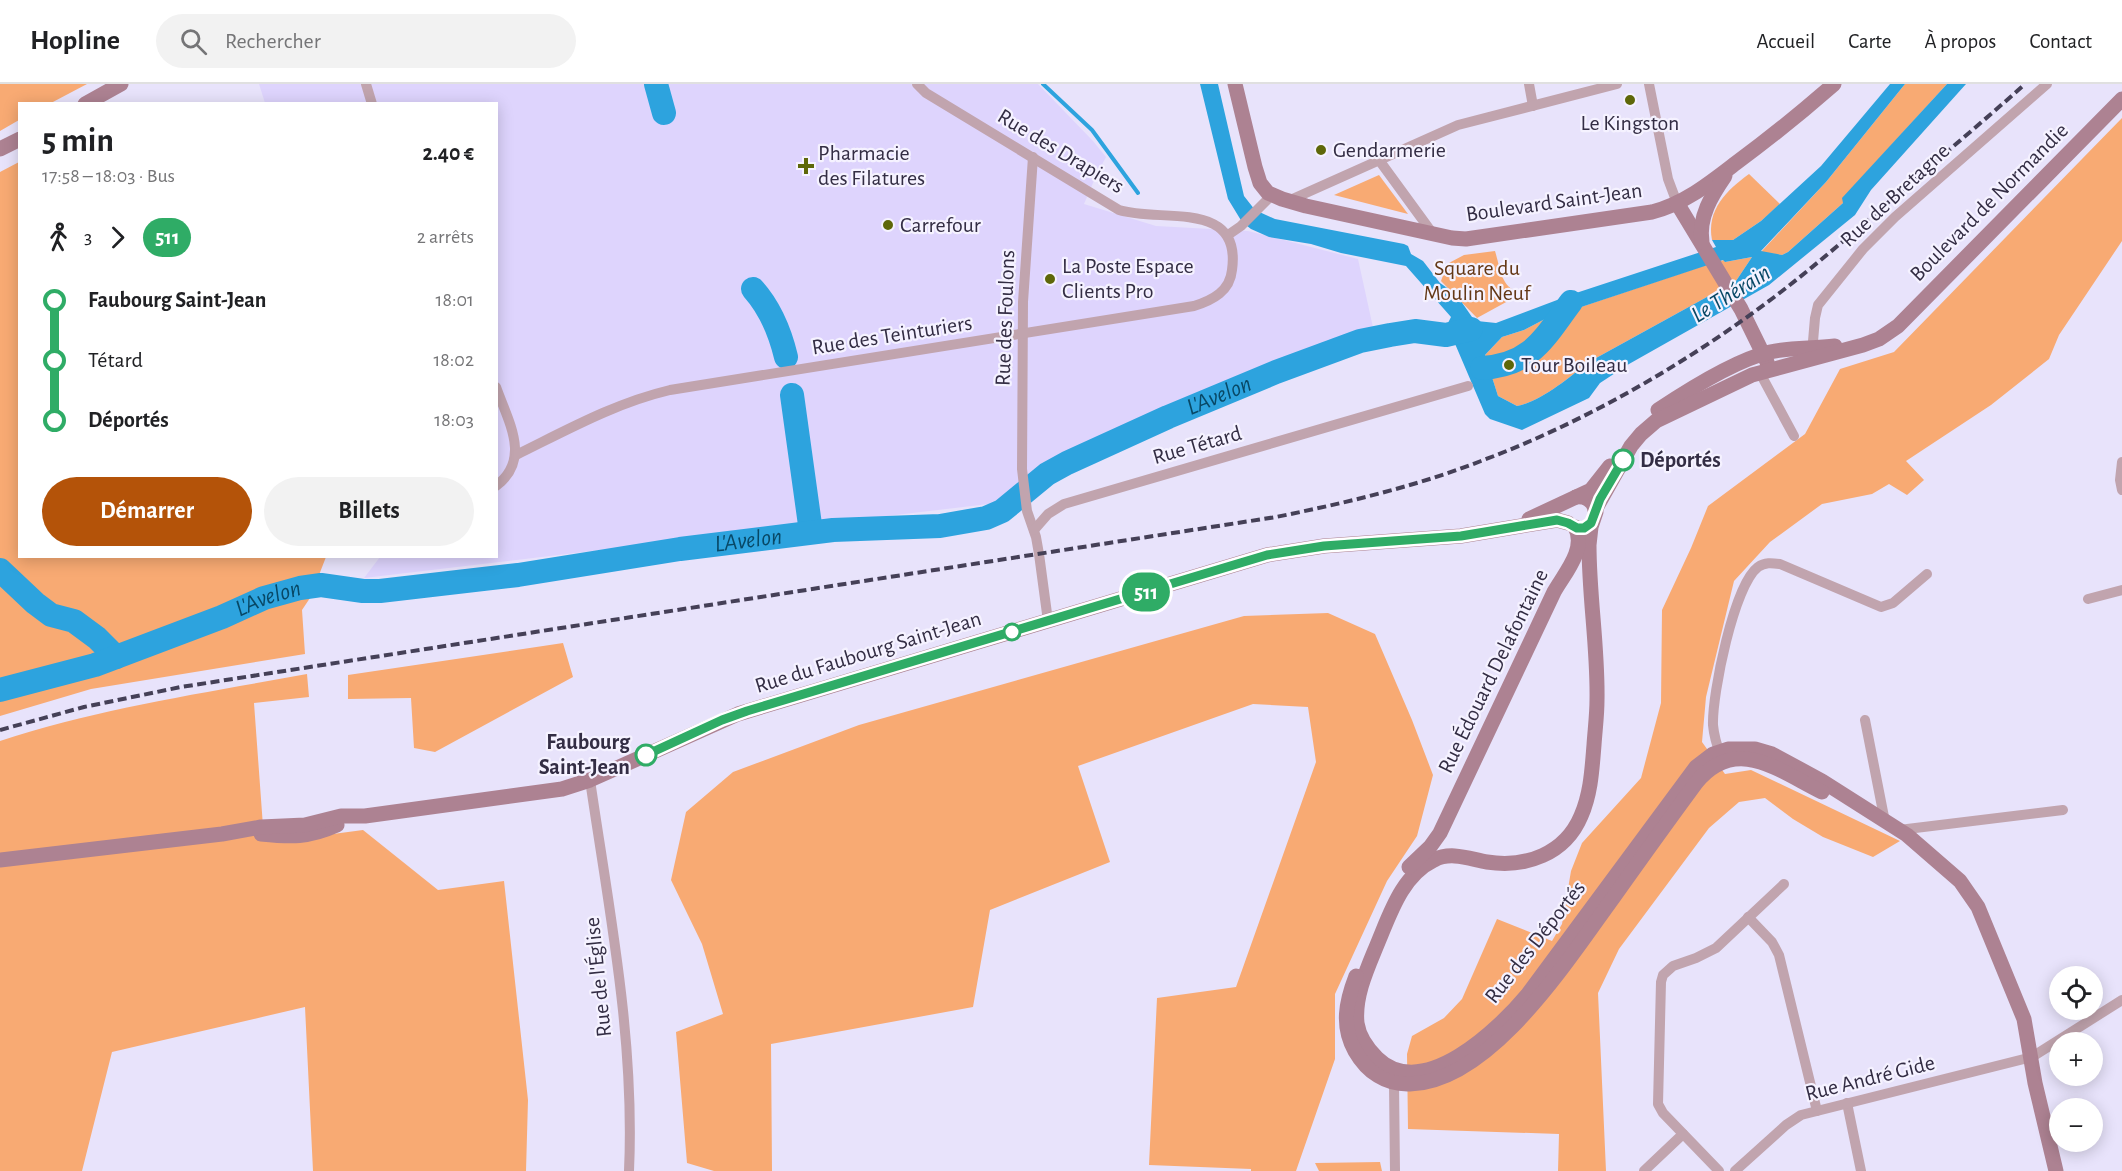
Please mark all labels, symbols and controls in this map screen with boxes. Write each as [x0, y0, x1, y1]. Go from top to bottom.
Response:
search box [156, 14, 576, 68]
icon: search [177, 25, 210, 58]
text: Hopline [30, 27, 120, 55]
text: Rechercher [225, 30, 321, 52]
text: Accueil [1757, 31, 1815, 52]
text: Carte [1848, 31, 1891, 52]
text: À propos [1924, 31, 1996, 52]
text: Contact [2029, 31, 2092, 52]
marker: Le Kingston [1623, 93, 1637, 107]
street label: Rue des Drapiers [994, 105, 1128, 197]
place label: Le Kingston [1581, 112, 1679, 134]
street label: Boulevard de Normandie [1906, 119, 2072, 285]
text: 5 min [42, 125, 114, 158]
place label: Gendarmerie [1333, 139, 1446, 161]
street label: Rue de Bretagne [1836, 139, 1954, 251]
text: 2.40 € [422, 142, 474, 164]
place label: Pharmacie des Filatures [818, 142, 925, 189]
marker: Gendarmerie [1314, 143, 1328, 157]
marker: Pharmacie des Filatures [799, 159, 813, 173]
text: 17:58 – 18:03 · Bus [42, 166, 175, 186]
street label: Boulevard Saint-Jean [1465, 179, 1643, 225]
place label: Carrefour [900, 214, 981, 236]
marker: Carrefour [881, 218, 895, 232]
icon: walk [42, 221, 75, 254]
icon: forward [101, 221, 134, 254]
text: 3 [84, 227, 92, 247]
text: 511 [155, 227, 179, 248]
text: 2 arrêts [417, 227, 474, 247]
street label: Rue des Foulons [992, 249, 1018, 387]
place label: La Poste Espace Clients Pro [1062, 255, 1194, 302]
park label: Square du Moulin Neuf [1423, 257, 1532, 304]
water label: Le Thérain [1687, 260, 1775, 328]
marker: La Poste Espace Clients Pro [1043, 272, 1057, 286]
text: Faubourg Saint-Jean [88, 289, 266, 311]
text: 18:01 [436, 290, 474, 310]
street label: Rue des Teinturiers [810, 311, 974, 359]
text: Tétard [88, 349, 143, 371]
text: 18:02 [433, 350, 474, 370]
place label: Tour Boileau [1521, 354, 1628, 376]
marker: Tour Boileau [1502, 358, 1516, 372]
water label: L'Avelon [1183, 372, 1255, 420]
text: Déportés [88, 409, 169, 431]
text: 18:03 [434, 410, 474, 430]
street label: Rue Tétard [1150, 422, 1244, 468]
marker: Déportés [1612, 449, 1634, 471]
place label: Déportés [1640, 449, 1721, 471]
button: Démarrer [42, 477, 252, 546]
button: Billets [264, 477, 474, 546]
water label: L'Avelon [713, 524, 784, 557]
street label: Rue Édouard Delafontaine [1433, 565, 1552, 777]
line badge: 511 [1112, 572, 1180, 612]
water label: L'Avelon [232, 576, 304, 621]
text: 511 [1134, 582, 1158, 603]
street label: Rue du Faubourg Saint-Jean [752, 607, 984, 697]
unlabelled marker [1003, 623, 1021, 641]
place label: Faubourg Saint-Jean [539, 731, 631, 778]
marker: Faubourg Saint-Jean [635, 744, 657, 766]
street label: Rue des Déportés [1481, 877, 1589, 1007]
street label: Rue de l'Église [580, 916, 615, 1038]
map controls [2049, 966, 2103, 1152]
button: locate [2049, 966, 2103, 1020]
button: + [2049, 1032, 2103, 1086]
street label: Rue André Gide [1803, 1051, 1937, 1105]
button: − [2049, 1098, 2103, 1152]

